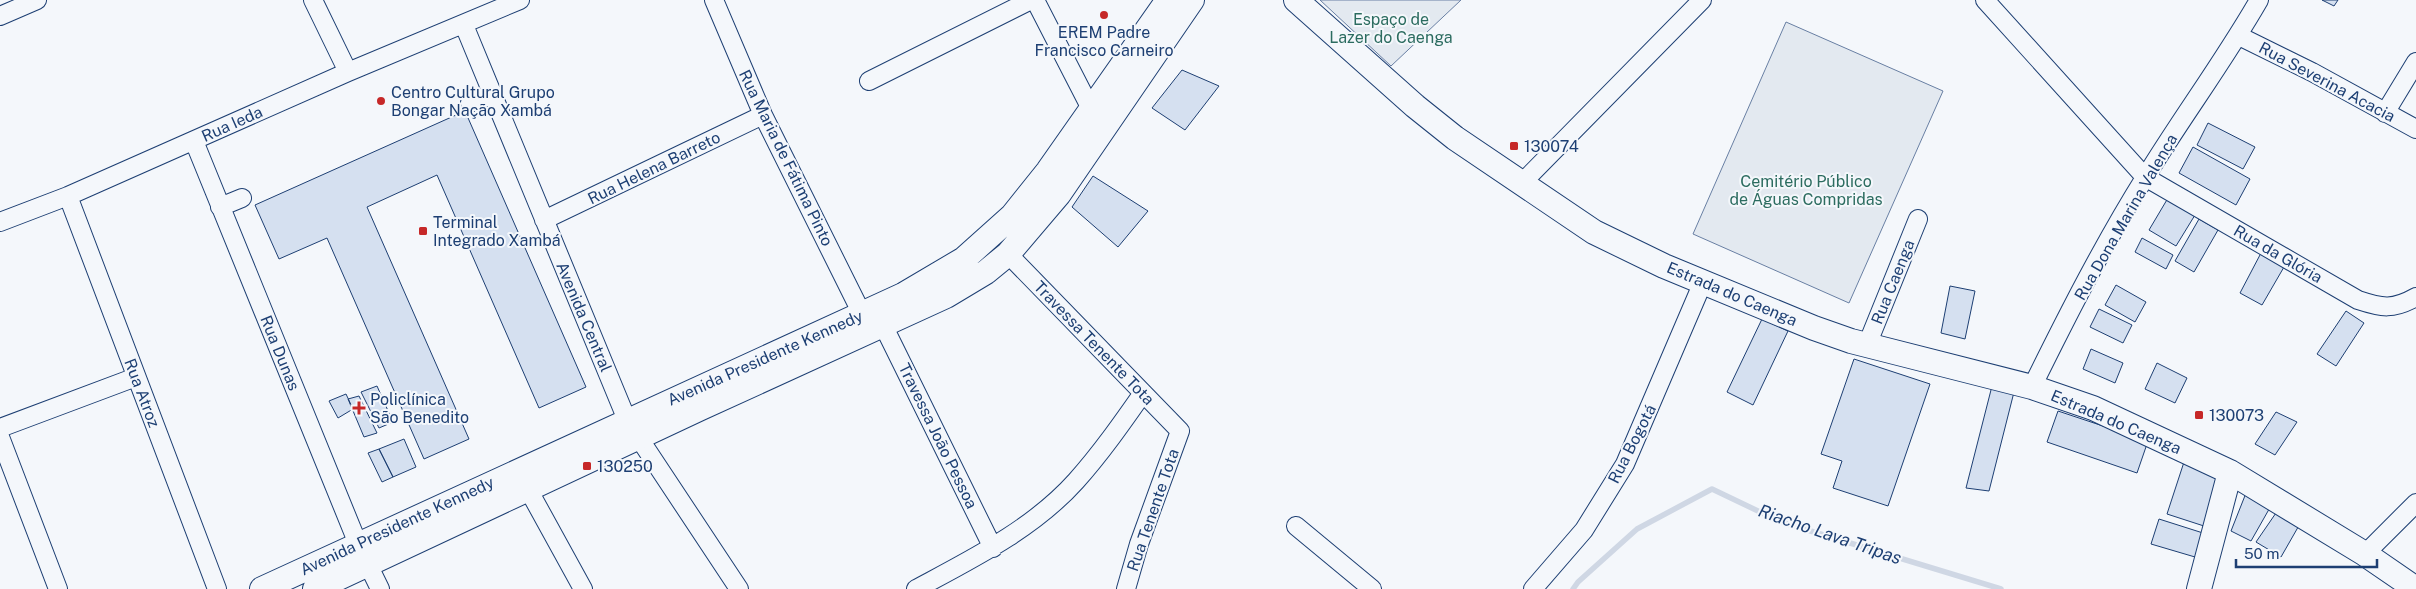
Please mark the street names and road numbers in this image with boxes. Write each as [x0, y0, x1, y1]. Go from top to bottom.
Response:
street label: Rua Severina Acacia [2256, 38, 2398, 126]
street label: Rua Maria de Fátima Pinto [735, 67, 837, 249]
street label: Rua Ieda [199, 102, 265, 146]
street label: Rua Helena Barreto [585, 128, 723, 208]
street label: Rua Dona Marina Valença [2071, 131, 2181, 303]
street label: Rua da Glória [2230, 221, 2326, 287]
street label: Rua Caenga [1867, 237, 1919, 327]
street label: Estrada do Caenga [1664, 258, 1800, 330]
street label: Avenida Central [552, 259, 616, 375]
street label: Travessa Tenente Tota [1030, 277, 1158, 409]
street label: Avenida Presidente Kennedy [664, 306, 866, 410]
street label: Rua Dunas [256, 313, 304, 393]
street label: Rua Atroz [120, 356, 164, 430]
street label: Travessa João Pessoa [895, 360, 981, 512]
street label: Estrada do Caenga [2048, 386, 2184, 458]
street label: Rua Bogotá [1604, 401, 1660, 487]
street label: Rua Tenente Tota [1123, 446, 1183, 574]
street label: Avenida Presidente Kennedy [297, 472, 497, 579]

